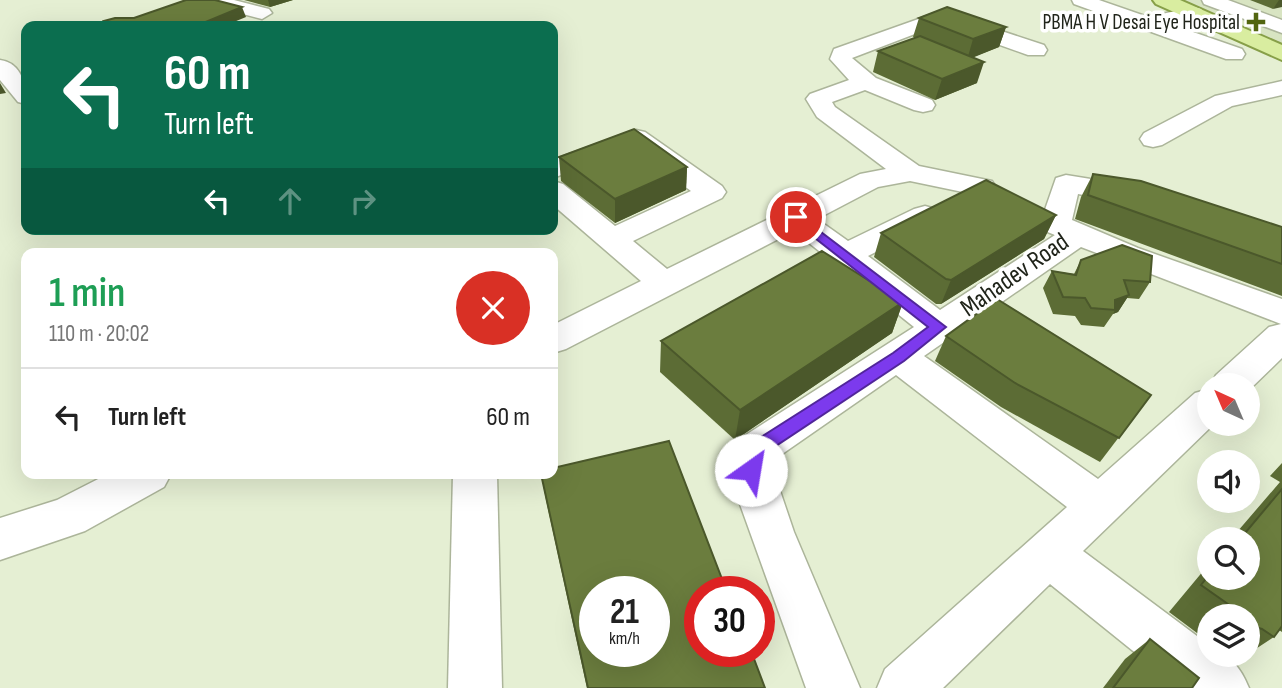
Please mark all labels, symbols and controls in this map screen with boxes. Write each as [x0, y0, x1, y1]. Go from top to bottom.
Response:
place label: PBMA H V Desai Eye Hospital [1042, 10, 1240, 35]
marker: PBMA H V Desai Eye Hospital [1246, 12, 1266, 32]
text: 60 m [164, 45, 251, 104]
icon: left [49, 49, 140, 140]
text: Turn left [164, 105, 254, 144]
icon: left [198, 182, 236, 220]
icon: ahead [271, 182, 309, 220]
icon: right [344, 182, 382, 220]
pin [766, 187, 826, 247]
icon: arrive [777, 198, 815, 236]
street label: Mahadev Road [955, 227, 1075, 324]
text: 1 min [49, 268, 125, 319]
button: close [456, 271, 530, 345]
text: 110 m · 20:02 [49, 320, 149, 348]
north arrow [1197, 373, 1260, 436]
map controls [1197, 373, 1260, 667]
icon: left [49, 398, 87, 436]
text: Turn left [108, 402, 186, 433]
text: 60 m [486, 402, 530, 433]
position arrow [714, 433, 788, 507]
button: sound [1197, 450, 1260, 513]
button: search [1197, 527, 1260, 590]
speed limit sign: 30 [684, 576, 775, 667]
text: 21 [610, 591, 639, 634]
button: layers [1197, 604, 1260, 667]
text: km/h [609, 628, 640, 649]

